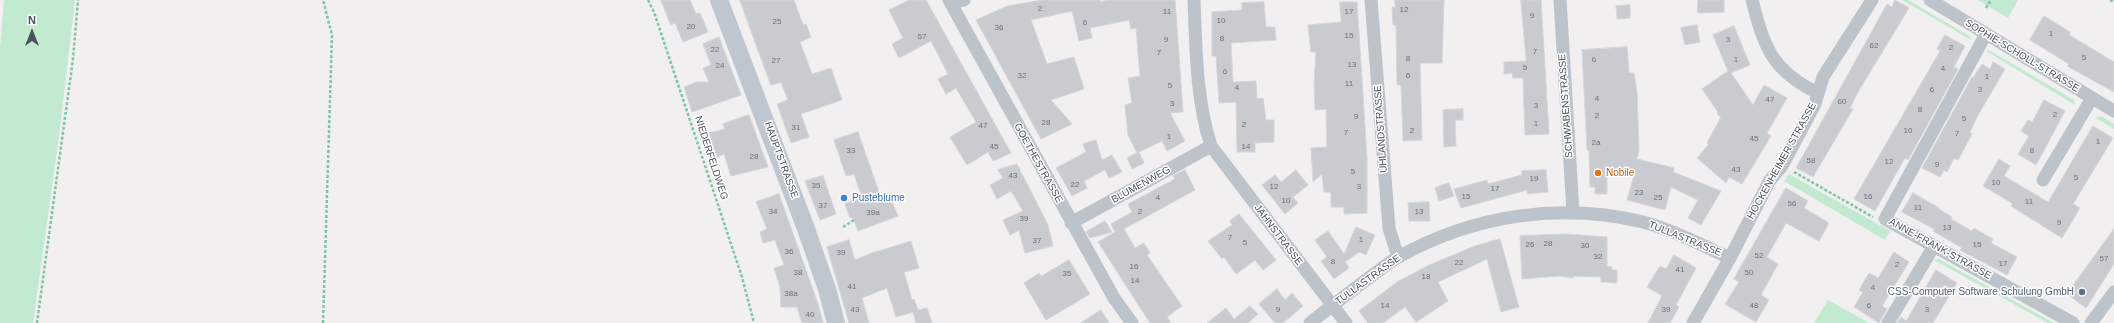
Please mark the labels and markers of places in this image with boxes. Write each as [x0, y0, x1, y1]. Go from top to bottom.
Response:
place label: Nobile [1606, 167, 1634, 179]
marker: Nobile [1593, 168, 1603, 178]
place label: Pusteblume [852, 192, 905, 204]
marker: Pusteblume [839, 193, 849, 203]
place label: CSS-Computer Software Schulung GmbH [1888, 286, 2074, 298]
marker: CSS-Computer Software Schulung GmbH [2077, 287, 2087, 297]

